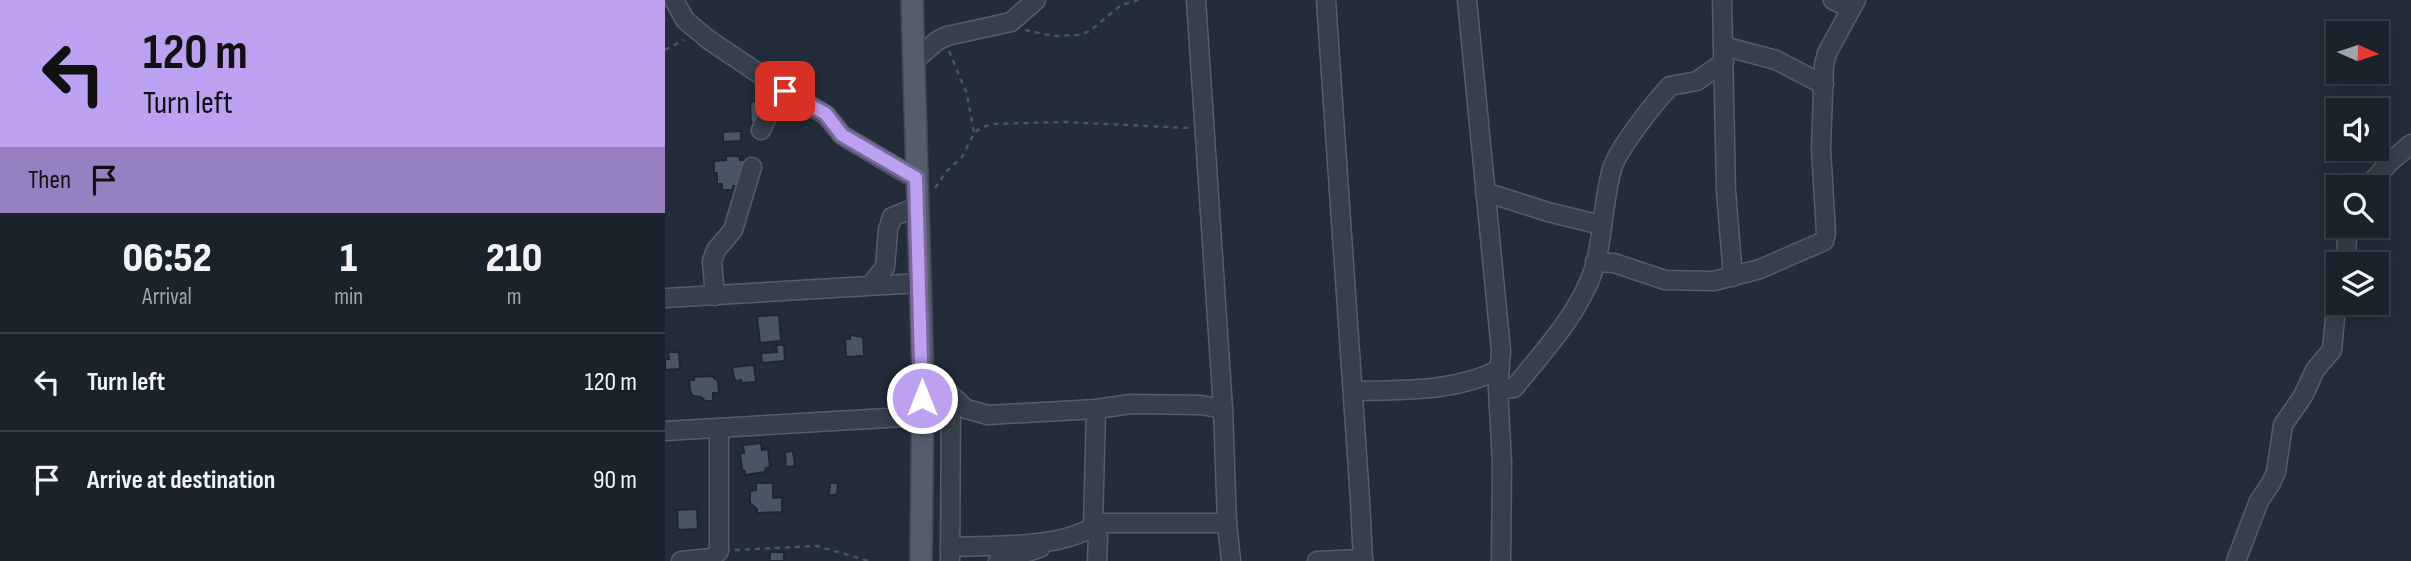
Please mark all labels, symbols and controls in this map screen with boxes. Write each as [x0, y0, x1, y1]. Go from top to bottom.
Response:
north arrow [2326, 21, 2389, 84]
map controls [2326, 21, 2389, 315]
text: 120 m [143, 24, 248, 83]
icon: left [28, 28, 119, 119]
pin [755, 61, 815, 121]
icon: arrive [766, 72, 804, 110]
text: Turn left [143, 84, 233, 123]
button: sound [2326, 98, 2389, 161]
icon: arrive [85, 161, 123, 199]
text: Then [28, 165, 71, 196]
button: search [2326, 175, 2389, 238]
text: 06:52 [123, 233, 212, 284]
text: 1 [340, 233, 357, 284]
text: 210 [486, 233, 542, 284]
button: layers [2326, 252, 2389, 315]
text: Arrival [142, 283, 192, 311]
text: min [334, 283, 363, 311]
text: m [507, 283, 521, 311]
position arrow [885, 361, 959, 435]
icon: left [28, 363, 66, 401]
text: Turn left [87, 367, 165, 398]
text: 120 m [584, 367, 637, 398]
icon: arrive [28, 461, 66, 499]
text: Arrive at destination [87, 465, 275, 496]
text: 90 m [593, 465, 637, 496]

